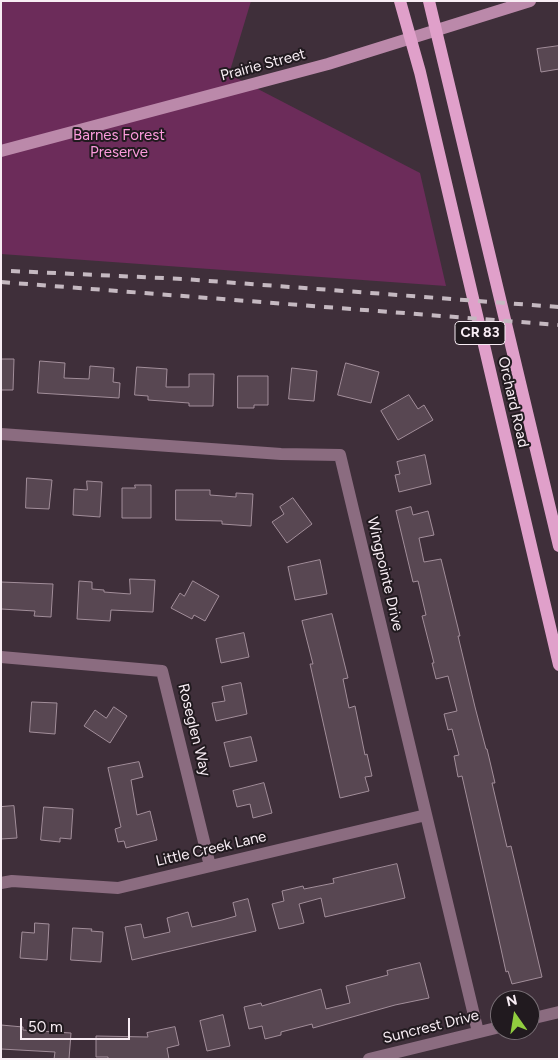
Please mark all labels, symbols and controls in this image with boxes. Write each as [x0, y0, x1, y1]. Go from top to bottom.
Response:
street label: Prairie Street [219, 45, 307, 85]
park label: Barnes Forest Preserve [73, 127, 165, 162]
road number: CR 83 [455, 322, 505, 344]
street label: Orchard Road [494, 355, 532, 449]
street label: Wingpointe Drive [363, 515, 407, 633]
street label: Roseglen Way [174, 682, 214, 778]
street label: Little Creek Lane [154, 828, 268, 870]
north arrow [490, 990, 540, 1040]
text: N [505, 991, 519, 1010]
street label: Suncrest Drive [381, 1006, 481, 1048]
scale bar [22, 1008, 132, 1040]
text: 50 m [28, 1018, 63, 1036]

